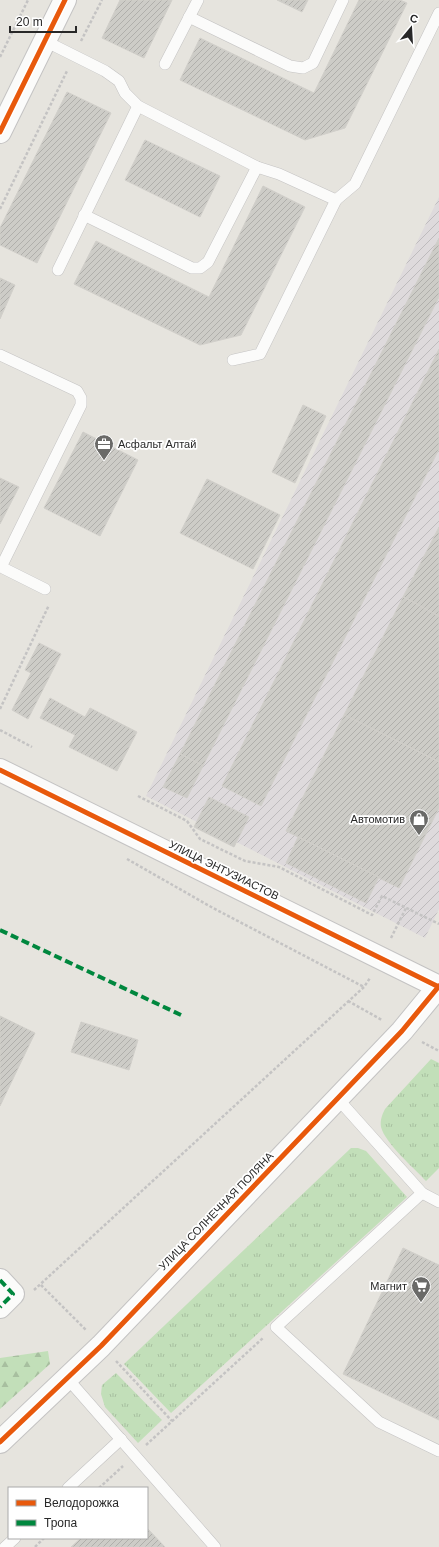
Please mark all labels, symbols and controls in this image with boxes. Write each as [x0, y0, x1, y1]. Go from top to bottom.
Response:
scale bar [10, 8, 76, 34]
north arrow [391, 8, 431, 48]
text: С [408, 12, 420, 25]
text: 20 m [16, 15, 43, 29]
office icon: Асфальт Алтай [93, 433, 115, 461]
place label: Асфальт Алтай [118, 438, 196, 450]
shop icon: Автомотив [408, 808, 430, 836]
place label: Автомотив [351, 813, 405, 825]
street label: УЛИЦА ЭНТУЗИАСТОВ [167, 838, 281, 902]
street label: УЛИЦА СОЛНЕЧНАЯ ПОЛЯНА [156, 1149, 276, 1272]
supermarket icon: Магнит [410, 1275, 432, 1303]
place label: Магнит [370, 1280, 407, 1292]
legend [8, 1487, 148, 1539]
text: Велодорожка [44, 1496, 119, 1510]
text: Тропа [44, 1516, 78, 1530]

